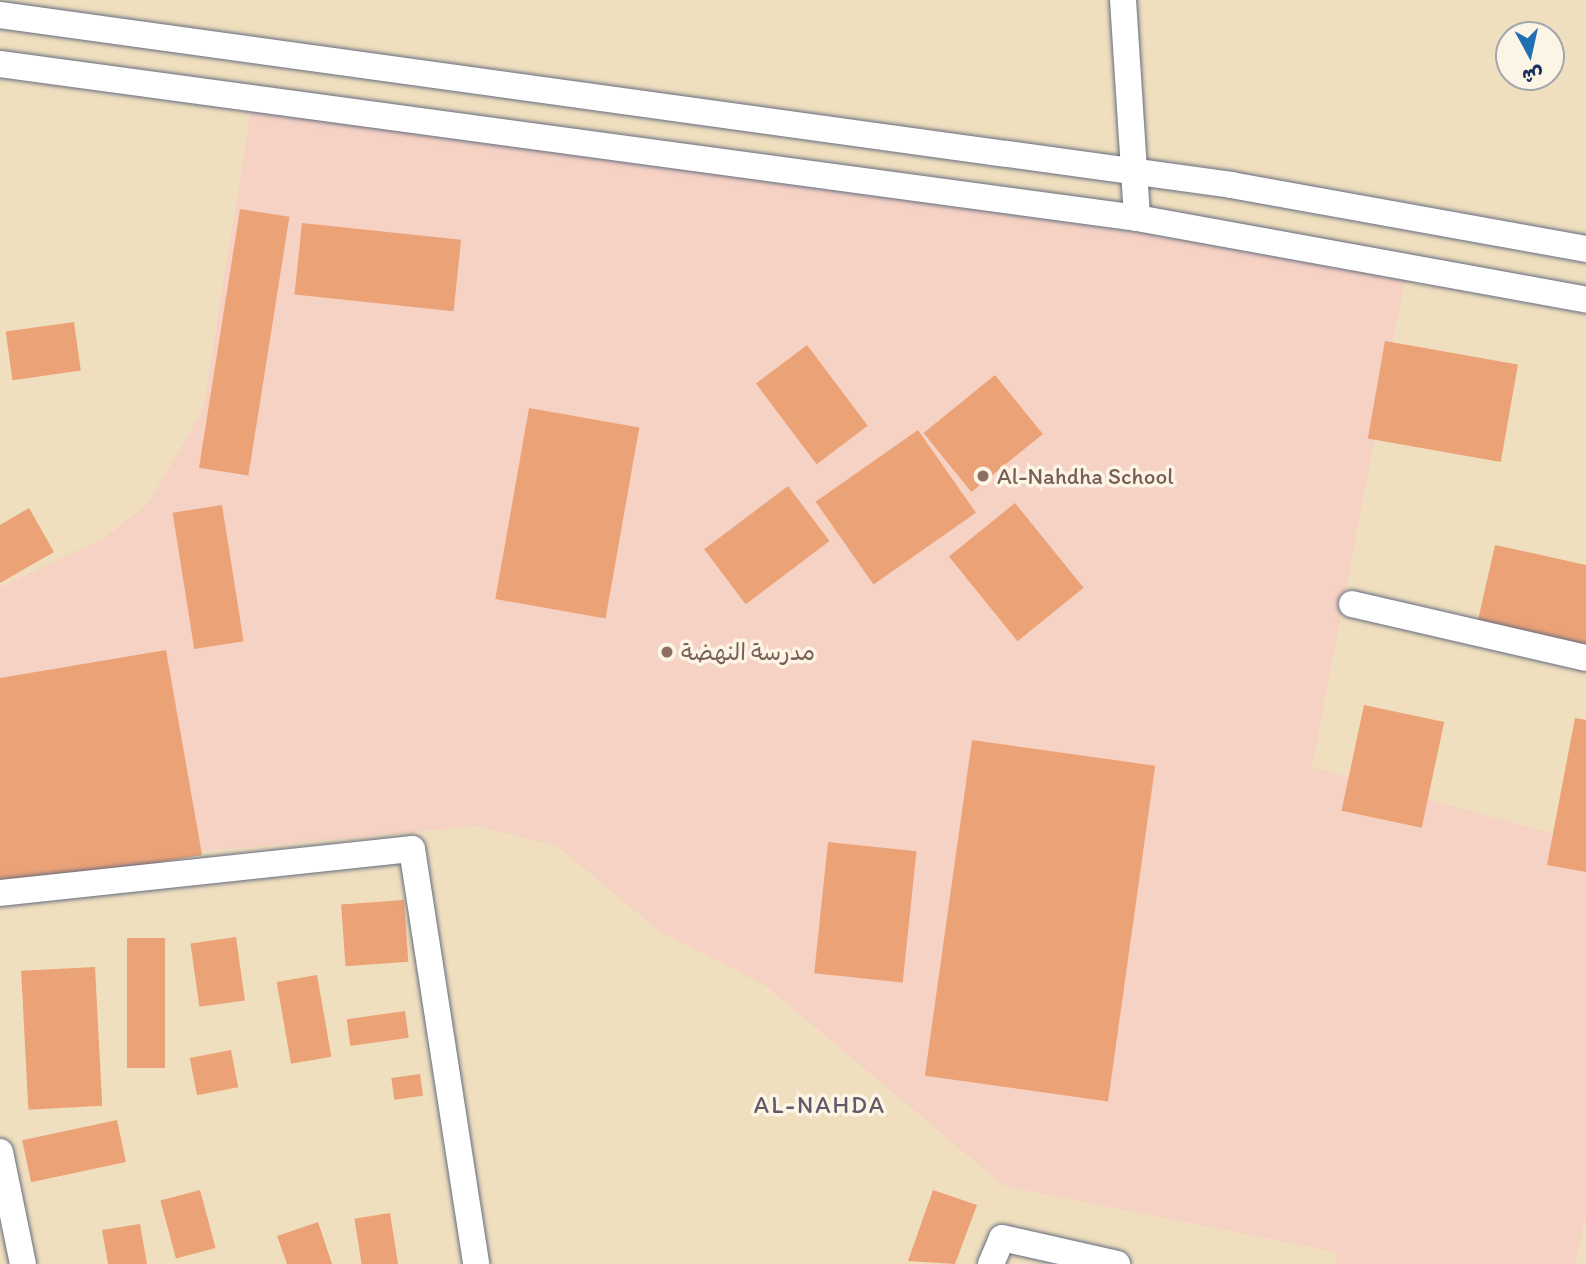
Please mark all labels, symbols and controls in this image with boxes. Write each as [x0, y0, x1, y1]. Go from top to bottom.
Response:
north arrow [1495, 21, 1565, 91]
text: ش [1521, 62, 1545, 88]
place label: Al-Nahdha School [997, 462, 1174, 490]
marker: Al-Nahdha School [975, 468, 991, 484]
place label: مدرسة النهضة [681, 638, 815, 666]
marker: مدرسة النهضة [659, 644, 675, 660]
district label: AL-NAHDA [755, 1091, 885, 1119]

